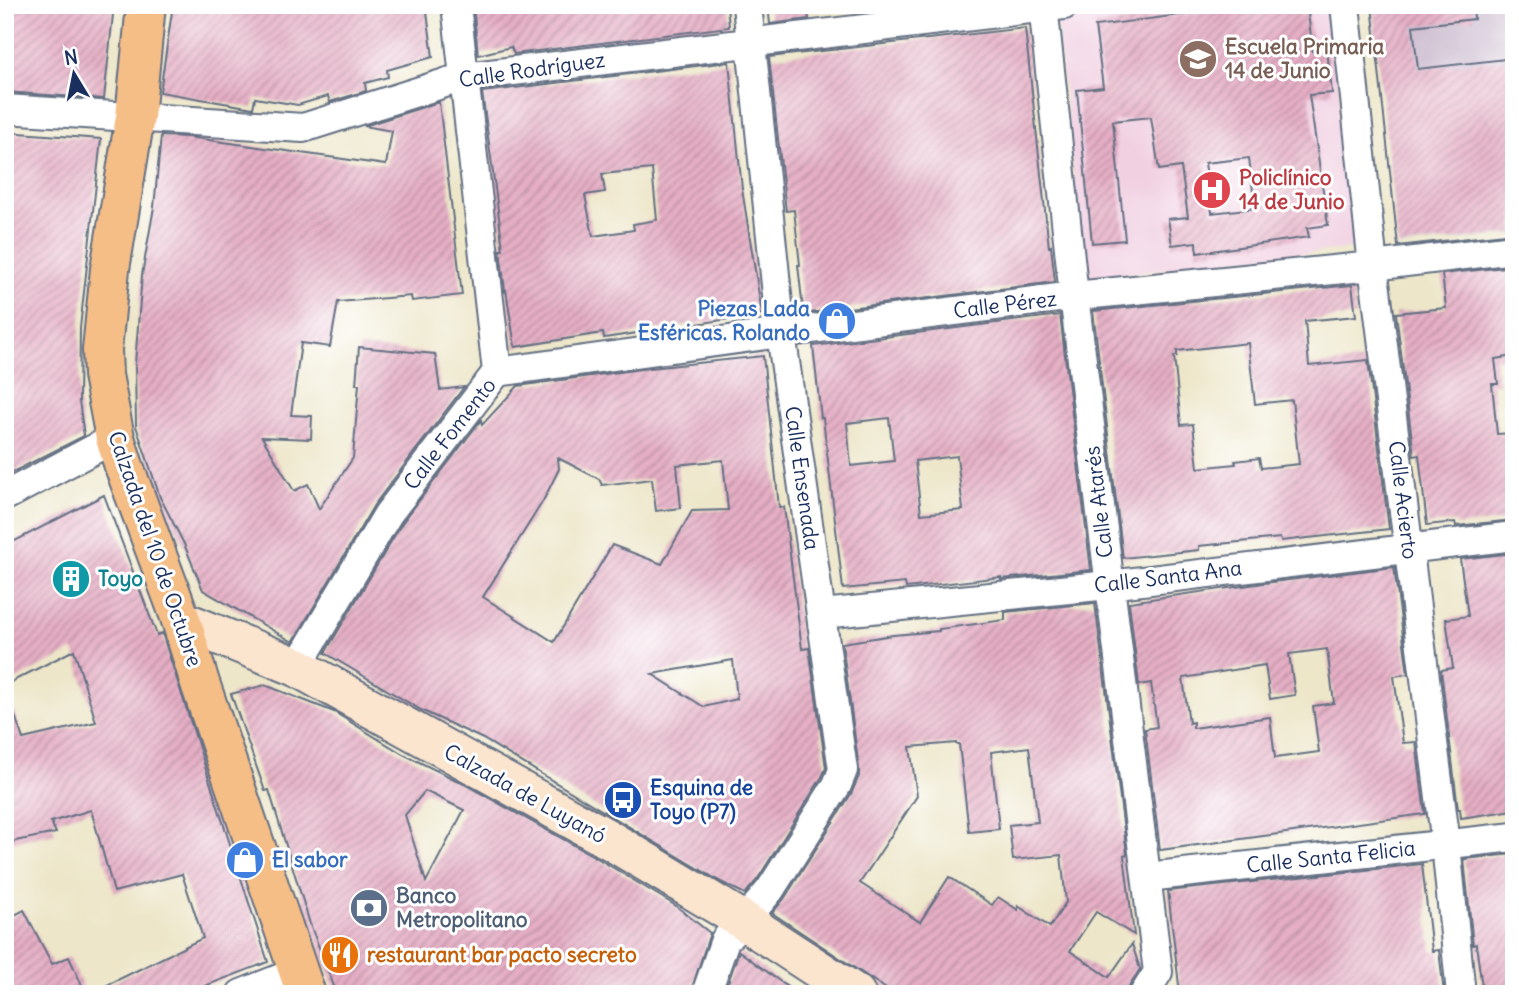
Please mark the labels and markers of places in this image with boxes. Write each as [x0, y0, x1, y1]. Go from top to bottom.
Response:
place label: Escuela Primaria 14 de Junio [1225, 33, 1384, 84]
school or university icon: Escuela Primaria 14 de Junio [1177, 38, 1219, 80]
place label: Policlínico 14 de Junio [1239, 164, 1345, 215]
hospital icon: Policlínico 14 de Junio [1191, 169, 1233, 211]
place label: Piezas Lada Esféricas. Rolando [638, 295, 810, 346]
shop icon: Piezas Lada Esféricas. Rolando [816, 300, 858, 342]
building icon: Toyo [50, 558, 92, 600]
place label: Toyo [98, 565, 143, 592]
place label: Esquina de Toyo (P7) [650, 774, 753, 825]
bus stop icon: Esquina de Toyo (P7) [602, 779, 644, 821]
shop icon: El sabor [224, 839, 266, 881]
place label: El sabor [272, 846, 348, 873]
place label: Banco Metropolitano [396, 882, 528, 933]
bank icon: Banco Metropolitano [348, 887, 390, 929]
restaurant icon: restaurant bar pacto secreto [319, 934, 361, 976]
place label: restaurant bar pacto secreto [367, 941, 637, 968]

